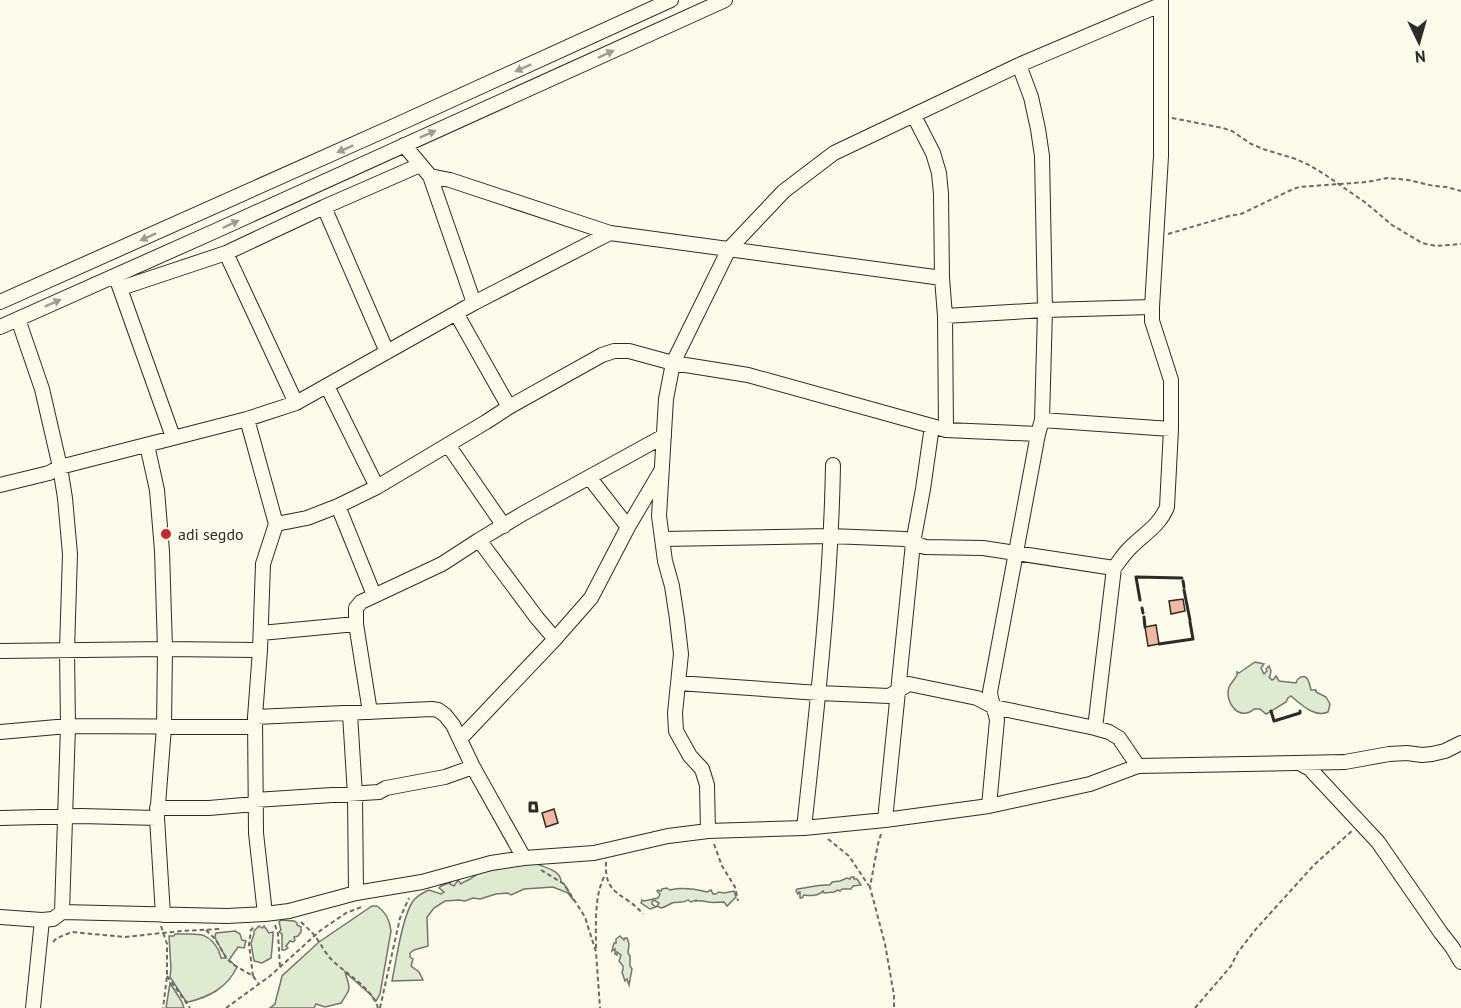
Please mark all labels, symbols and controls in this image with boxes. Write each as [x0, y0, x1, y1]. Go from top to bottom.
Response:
north arrow [1389, 12, 1449, 72]
text: N [1414, 47, 1426, 67]
one-way arrow [597, 49, 614, 58]
one-way arrow [513, 63, 531, 73]
one-way arrow [419, 129, 437, 139]
one-way arrow [336, 144, 354, 154]
one-way arrow [223, 219, 241, 229]
one-way arrow [139, 232, 156, 241]
one-way arrow [45, 299, 62, 308]
place label: adi segdo [178, 524, 244, 544]
marker: adi segdo [159, 527, 173, 541]

